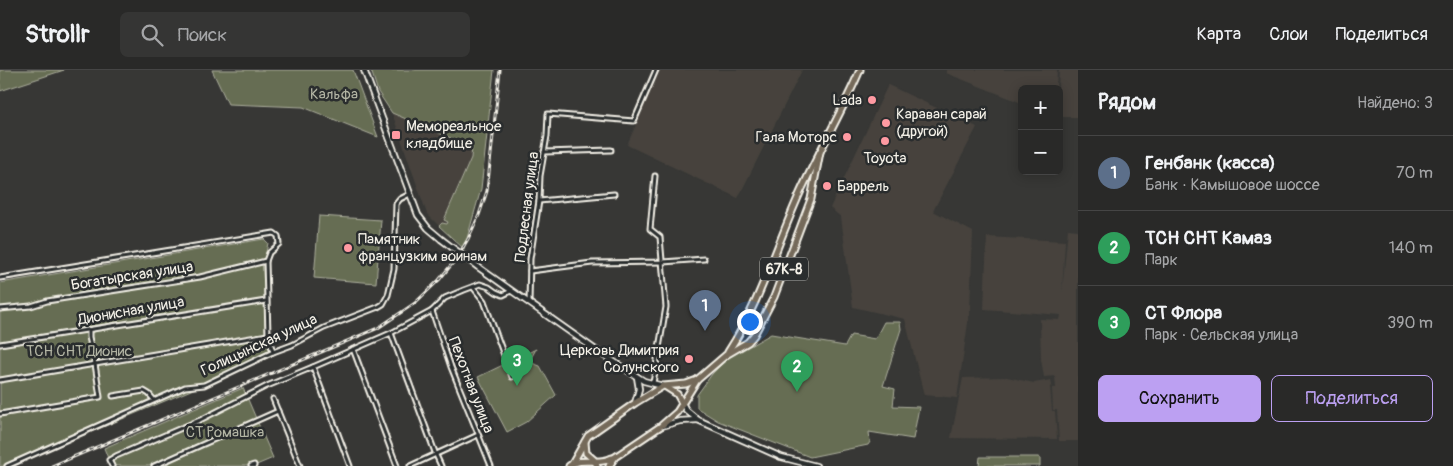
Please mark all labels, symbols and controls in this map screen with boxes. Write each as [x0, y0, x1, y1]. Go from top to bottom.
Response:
search box [120, 12, 470, 57]
text: Strollr [25, 20, 90, 49]
icon: search [138, 21, 166, 49]
text: Поиск [178, 23, 227, 47]
text: Карта [1197, 23, 1241, 46]
text: Слои [1269, 23, 1307, 46]
text: Поделиться [1335, 23, 1428, 46]
park label: Кальфа [310, 85, 358, 104]
map controls [1018, 85, 1063, 175]
button: + [1018, 85, 1063, 130]
text: Рядом [1098, 89, 1156, 116]
place label: Lada [832, 91, 862, 110]
text: Найдено: 3 [1357, 93, 1433, 113]
marker: Lada [866, 94, 878, 106]
place label: Караван сарай (другой) [896, 105, 987, 141]
place label: Мемореальное кладбище [406, 117, 502, 153]
marker: Караван сарай (другой) [880, 117, 892, 129]
place label: Гала Моторс [756, 128, 837, 147]
marker: Мемореальное кладбище [390, 129, 402, 141]
button: − [1018, 130, 1063, 175]
marker: Гала Моторс [841, 131, 853, 143]
marker: Toyota [879, 135, 891, 147]
place label: Toyota [863, 149, 907, 168]
street label: Подлесная улица [511, 151, 543, 263]
text: Генбанк (касса) [1145, 151, 1276, 175]
text: 1 [1111, 163, 1117, 183]
text: 70 m [1396, 163, 1433, 183]
text: Банк · Камышовое шоссе [1145, 175, 1320, 195]
place label: Баррель [837, 177, 889, 196]
marker: Баррель [821, 180, 833, 192]
text: ТСН СНТ Камаз [1145, 226, 1272, 250]
place label: Памятник французким воинам [358, 230, 487, 266]
text: 2 [1110, 238, 1118, 258]
text: 140 m [1389, 238, 1433, 258]
marker: Памятник французким воинам [342, 242, 354, 254]
text: Парк [1145, 250, 1178, 270]
street label: Богатырская улица [70, 257, 194, 295]
road number: 67К-8 [760, 258, 808, 280]
pin: 1 [689, 290, 721, 331]
street label: Дионисная улица [75, 292, 186, 330]
text: СТ Флора [1145, 301, 1222, 325]
your location [737, 309, 763, 335]
street label: Голицынская улица [198, 310, 320, 380]
text: 3 [1110, 313, 1118, 333]
text: 390 m [1387, 313, 1433, 333]
text: Парк · Сельская улица [1145, 325, 1298, 345]
street label: Пехотная улица [444, 334, 498, 436]
place label: Церковь Димитрия Солунского [560, 341, 679, 377]
park label: ТСН СНТ Дионис [26, 342, 132, 361]
pin: 3 [501, 345, 533, 386]
pin: 2 [781, 351, 813, 392]
marker: Церковь Димитрия Солунского [683, 353, 695, 365]
button: Сохранить [1098, 375, 1261, 422]
button: Поделиться [1271, 375, 1433, 422]
park label: СТ Ромашка [186, 423, 264, 442]

